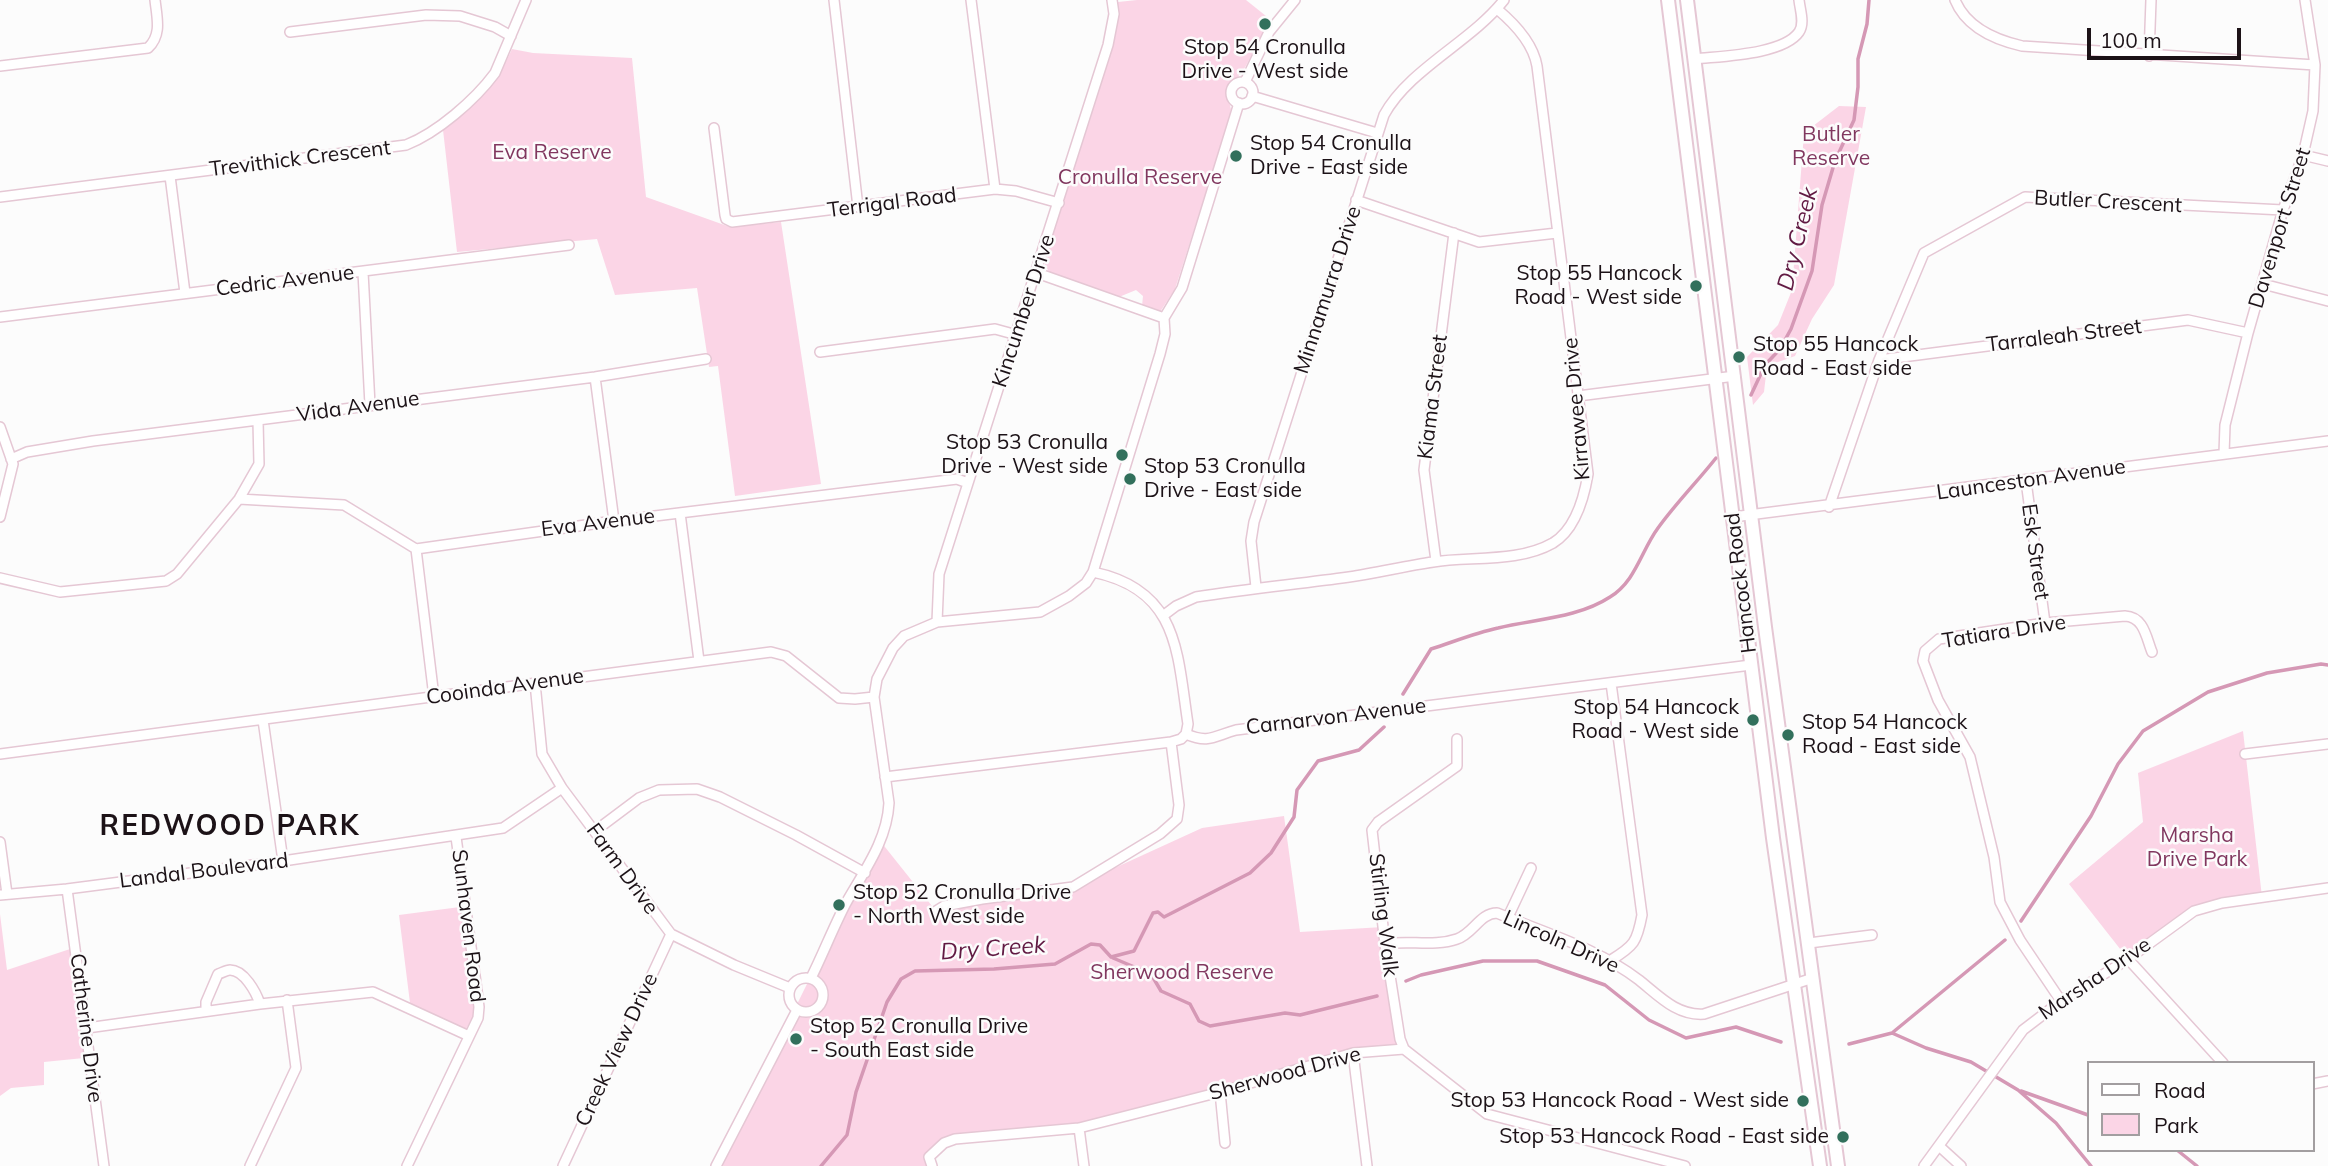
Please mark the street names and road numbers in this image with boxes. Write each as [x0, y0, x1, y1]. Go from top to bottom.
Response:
street label: Trevithick Crescent [208, 135, 392, 183]
street label: Davenport Street [2244, 145, 2316, 311]
street label: Terrigal Road [826, 183, 958, 223]
street label: Butler Crescent [2033, 186, 2183, 218]
street label: Minnamurra Drive [1289, 203, 1367, 377]
street label: Kincumber Drive [987, 231, 1061, 391]
street label: Cedric Avenue [214, 260, 356, 302]
street label: Tarraleah Street [1985, 314, 2143, 358]
street label: Kiama Street [1413, 333, 1453, 461]
street label: Kirrawee Drive [1558, 337, 1596, 481]
street label: Vida Avenue [295, 386, 421, 428]
street label: Launceston Avenue [1935, 454, 2127, 506]
street label: Esk Street [2016, 502, 2054, 602]
street label: Eva Avenue [540, 504, 656, 542]
street label: Hancock Road [1720, 511, 1762, 655]
street label: Tatiara Drive [1940, 610, 2068, 654]
street label: Cooinda Avenue [425, 663, 585, 711]
street label: Carnarvon Avenue [1244, 693, 1428, 741]
street label: Farm Drive [581, 819, 663, 919]
street label: Landal Boulevard [118, 848, 290, 894]
street label: Sunhaven Road [446, 848, 490, 1004]
street label: Stirling Walk [1363, 852, 1403, 978]
street label: Lincoln Drive [1499, 905, 1623, 979]
street label: Marsha Drive [2034, 932, 2156, 1026]
street label: Catherine Drive [64, 952, 108, 1104]
street label: Creek View Drive [570, 969, 664, 1131]
street label: Sherwood Drive [1206, 1042, 1364, 1106]

